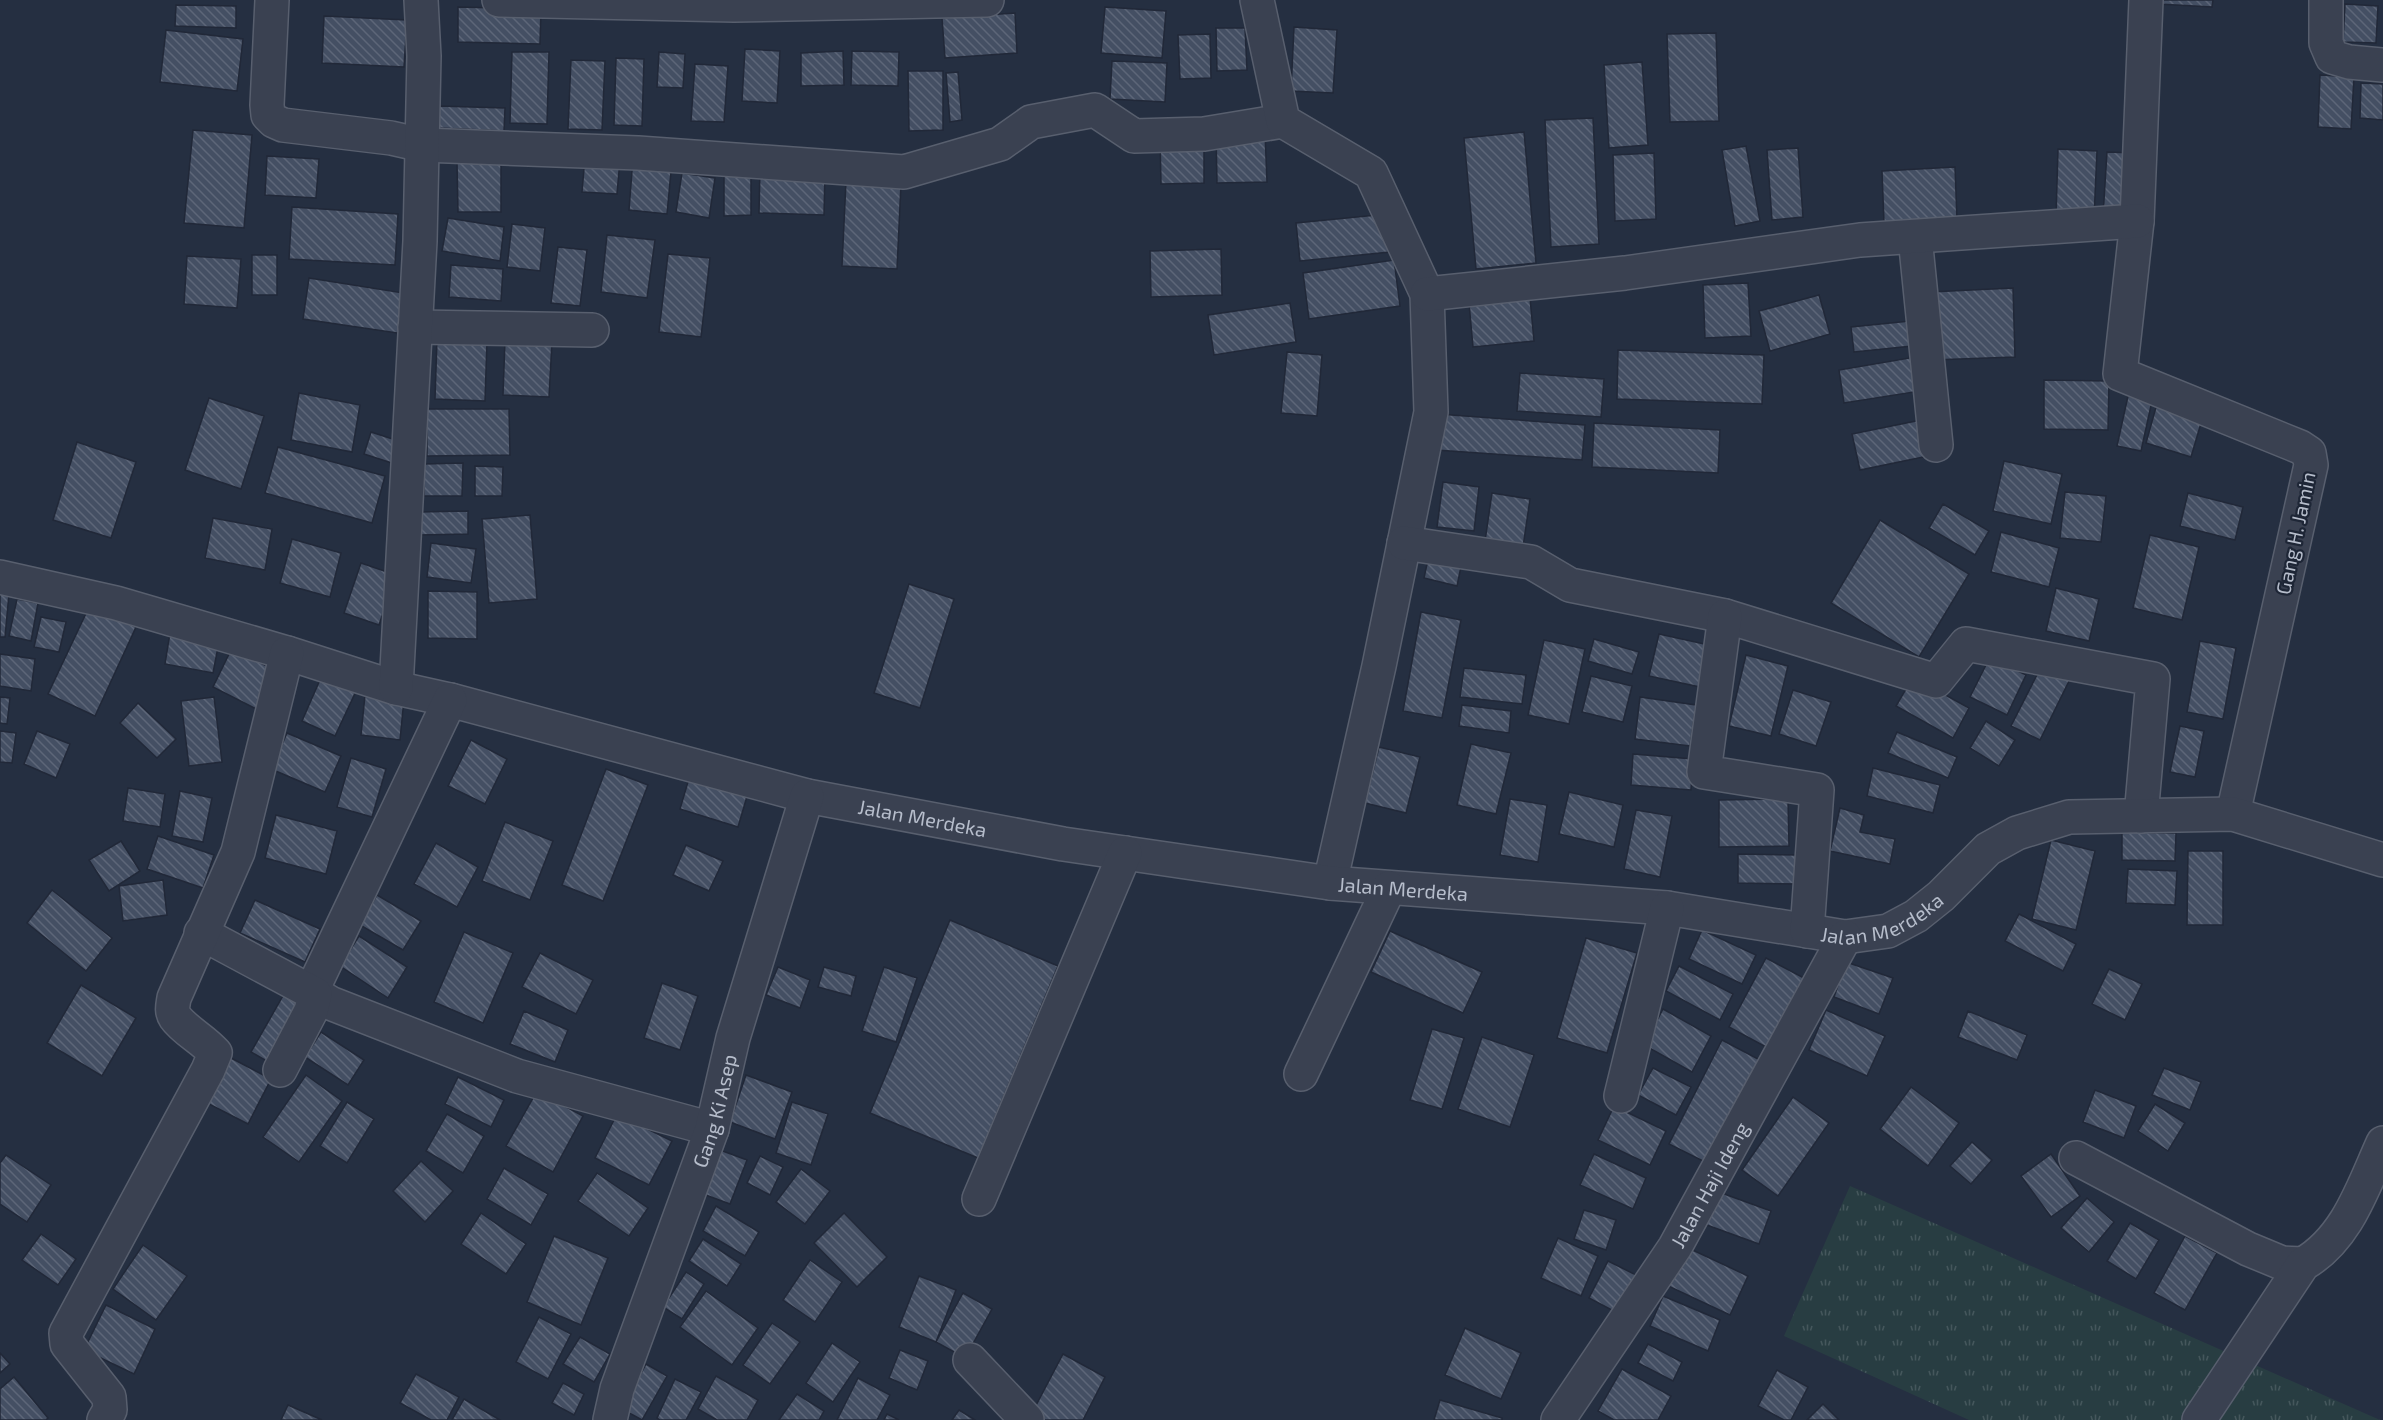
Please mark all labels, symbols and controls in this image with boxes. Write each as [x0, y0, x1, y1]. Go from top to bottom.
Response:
street label: Gang H. Jamin [2270, 470, 2320, 596]
street label: Jalan Merdeka [856, 794, 989, 841]
street label: Jalan Merdeka [1337, 872, 1469, 905]
street label: Jalan Merdeka [1819, 887, 1948, 949]
street label: Gang Ki Asep [687, 1052, 741, 1171]
street label: Jalan Haji Ideng [1665, 1118, 1753, 1252]

